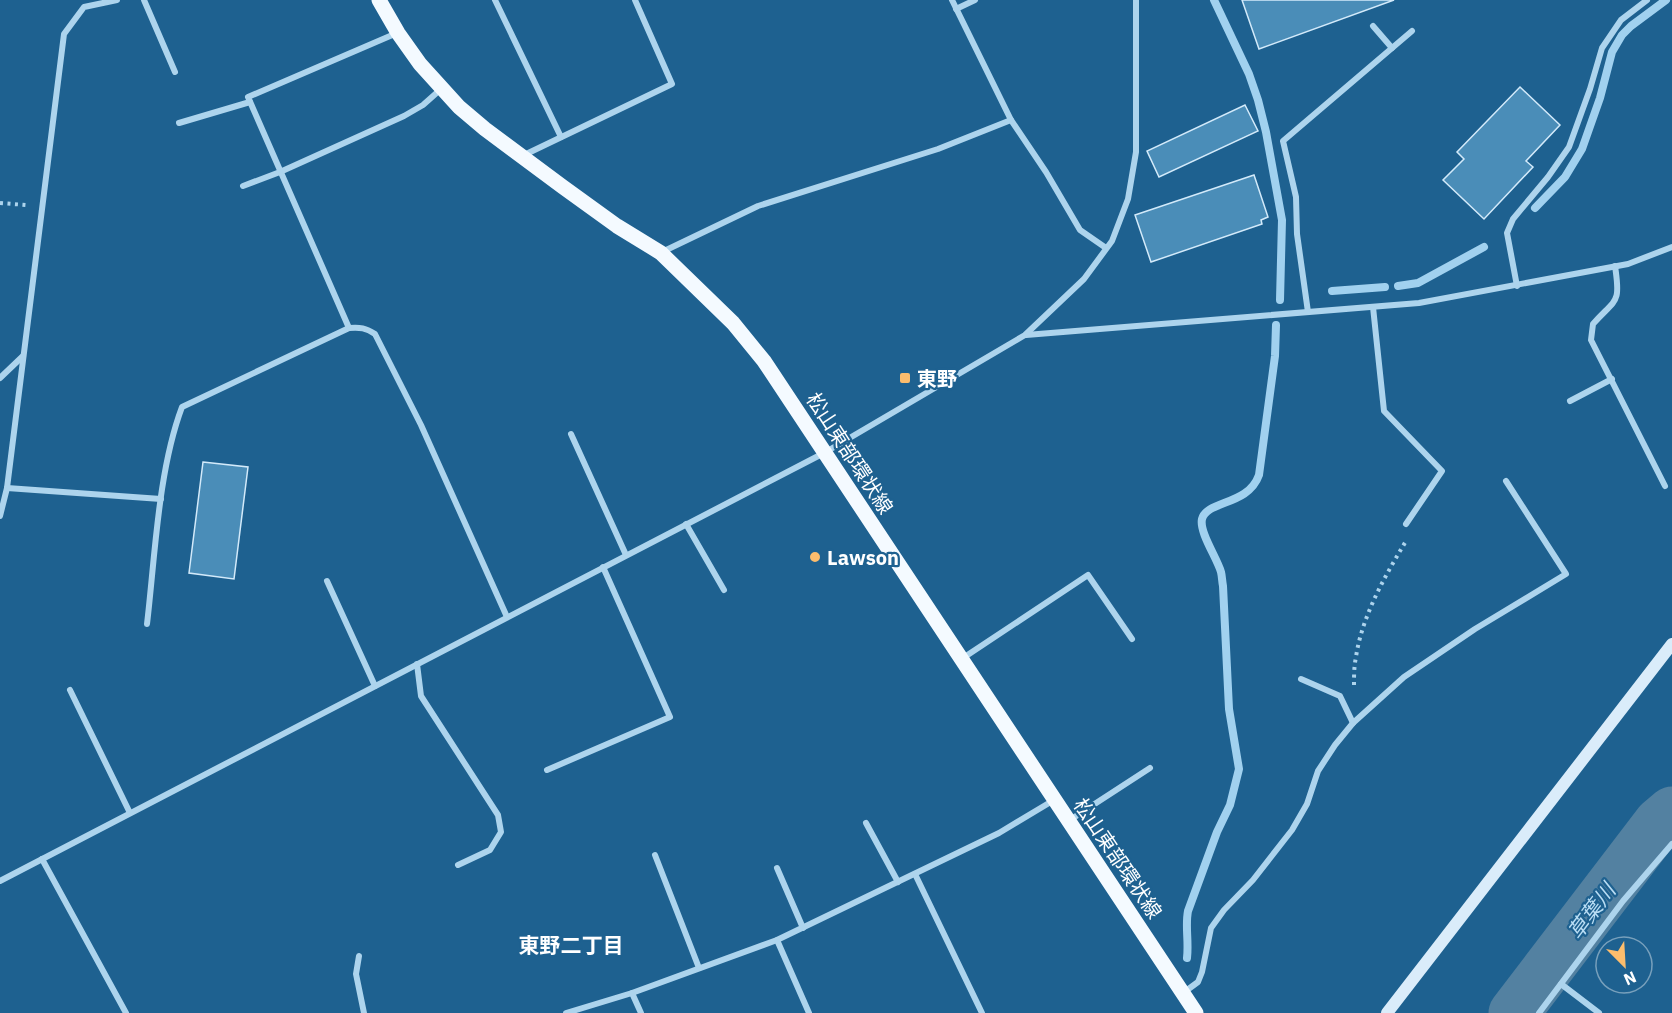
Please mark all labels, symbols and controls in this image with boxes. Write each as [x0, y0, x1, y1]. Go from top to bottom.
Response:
place label: 東野 [917, 365, 957, 392]
marker: 東野 [898, 371, 912, 385]
street label: 松山東部環状線 [801, 387, 899, 519]
place label: Lawson [827, 544, 899, 571]
marker: Lawson [808, 550, 822, 564]
street label: 松山東部環状線 [1068, 792, 1168, 924]
water label: 草葉川 [1561, 876, 1622, 945]
district label: 東野二丁目 [519, 931, 624, 959]
north arrow [1594, 935, 1654, 995]
text: N [1621, 967, 1639, 990]

